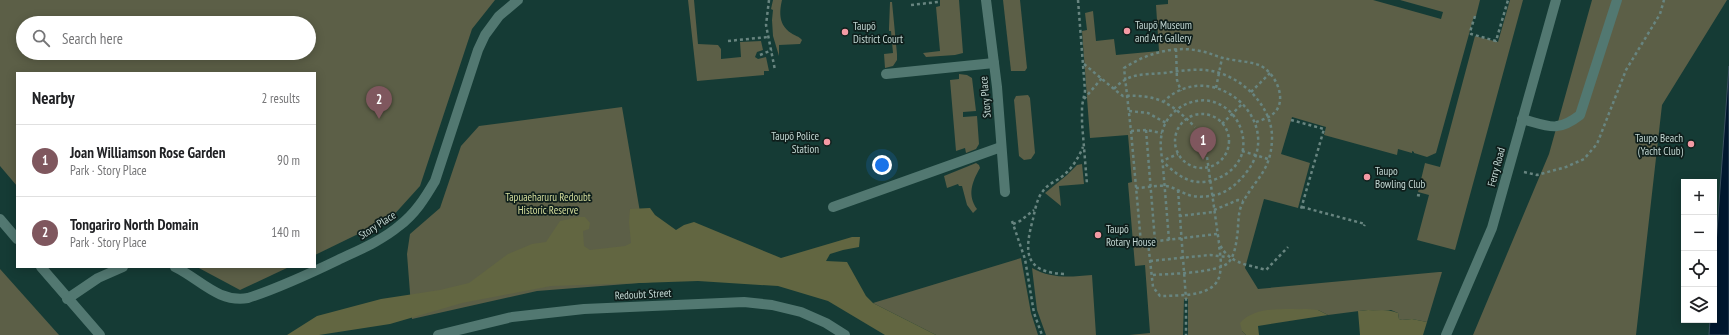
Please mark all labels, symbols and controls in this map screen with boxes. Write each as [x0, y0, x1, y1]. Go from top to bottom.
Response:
search box [16, 16, 316, 60]
place label: Taupō Museum and Art Gallery [1135, 18, 1192, 45]
place label: Taupō District Court [853, 19, 903, 46]
marker: Taupō Museum and Art Gallery [1122, 26, 1132, 36]
icon: search [30, 27, 52, 49]
marker: Taupō District Court [840, 27, 850, 37]
text: Search here [62, 29, 123, 48]
street label: Story Place [976, 75, 994, 118]
pin: 2 [366, 86, 392, 119]
text: Nearby [32, 87, 75, 109]
text: 2 results [261, 90, 300, 107]
pin: 1 [1190, 127, 1216, 160]
place label: Taupō Police Station [771, 129, 819, 156]
place label: Taupo Beach (Yacht Club) [1635, 131, 1683, 158]
marker: Taupō Police Station [822, 137, 832, 147]
marker: Taupo Beach (Yacht Club) [1686, 139, 1696, 149]
text: Joan Williamson Rose Garden [70, 143, 226, 162]
street label: Ferry Road [1484, 146, 1508, 188]
text: 1 [42, 152, 48, 169]
text: 90 m [277, 152, 300, 169]
your location [872, 155, 892, 175]
text: Park · Story Place [70, 162, 147, 179]
place label: Taupo Bowling Club [1375, 164, 1426, 191]
marker: Taupo Bowling Club [1362, 172, 1372, 182]
map controls [1681, 179, 1717, 323]
button: + [1681, 179, 1717, 215]
park label: Tapuaeharuru Redoubt Historic Reserve [505, 190, 591, 217]
street label: Story Place [356, 208, 399, 242]
text: Tongariro North Domain [70, 215, 198, 234]
button: − [1681, 215, 1717, 251]
place label: Taupō Rotary House [1106, 222, 1156, 249]
text: 2 [42, 224, 48, 241]
text: 140 m [271, 224, 300, 241]
marker: Taupō Rotary House [1093, 230, 1103, 240]
text: Park · Story Place [70, 234, 147, 251]
button: locate [1681, 251, 1717, 287]
street label: Redoubt Street [614, 286, 672, 302]
button: layers [1681, 287, 1717, 323]

